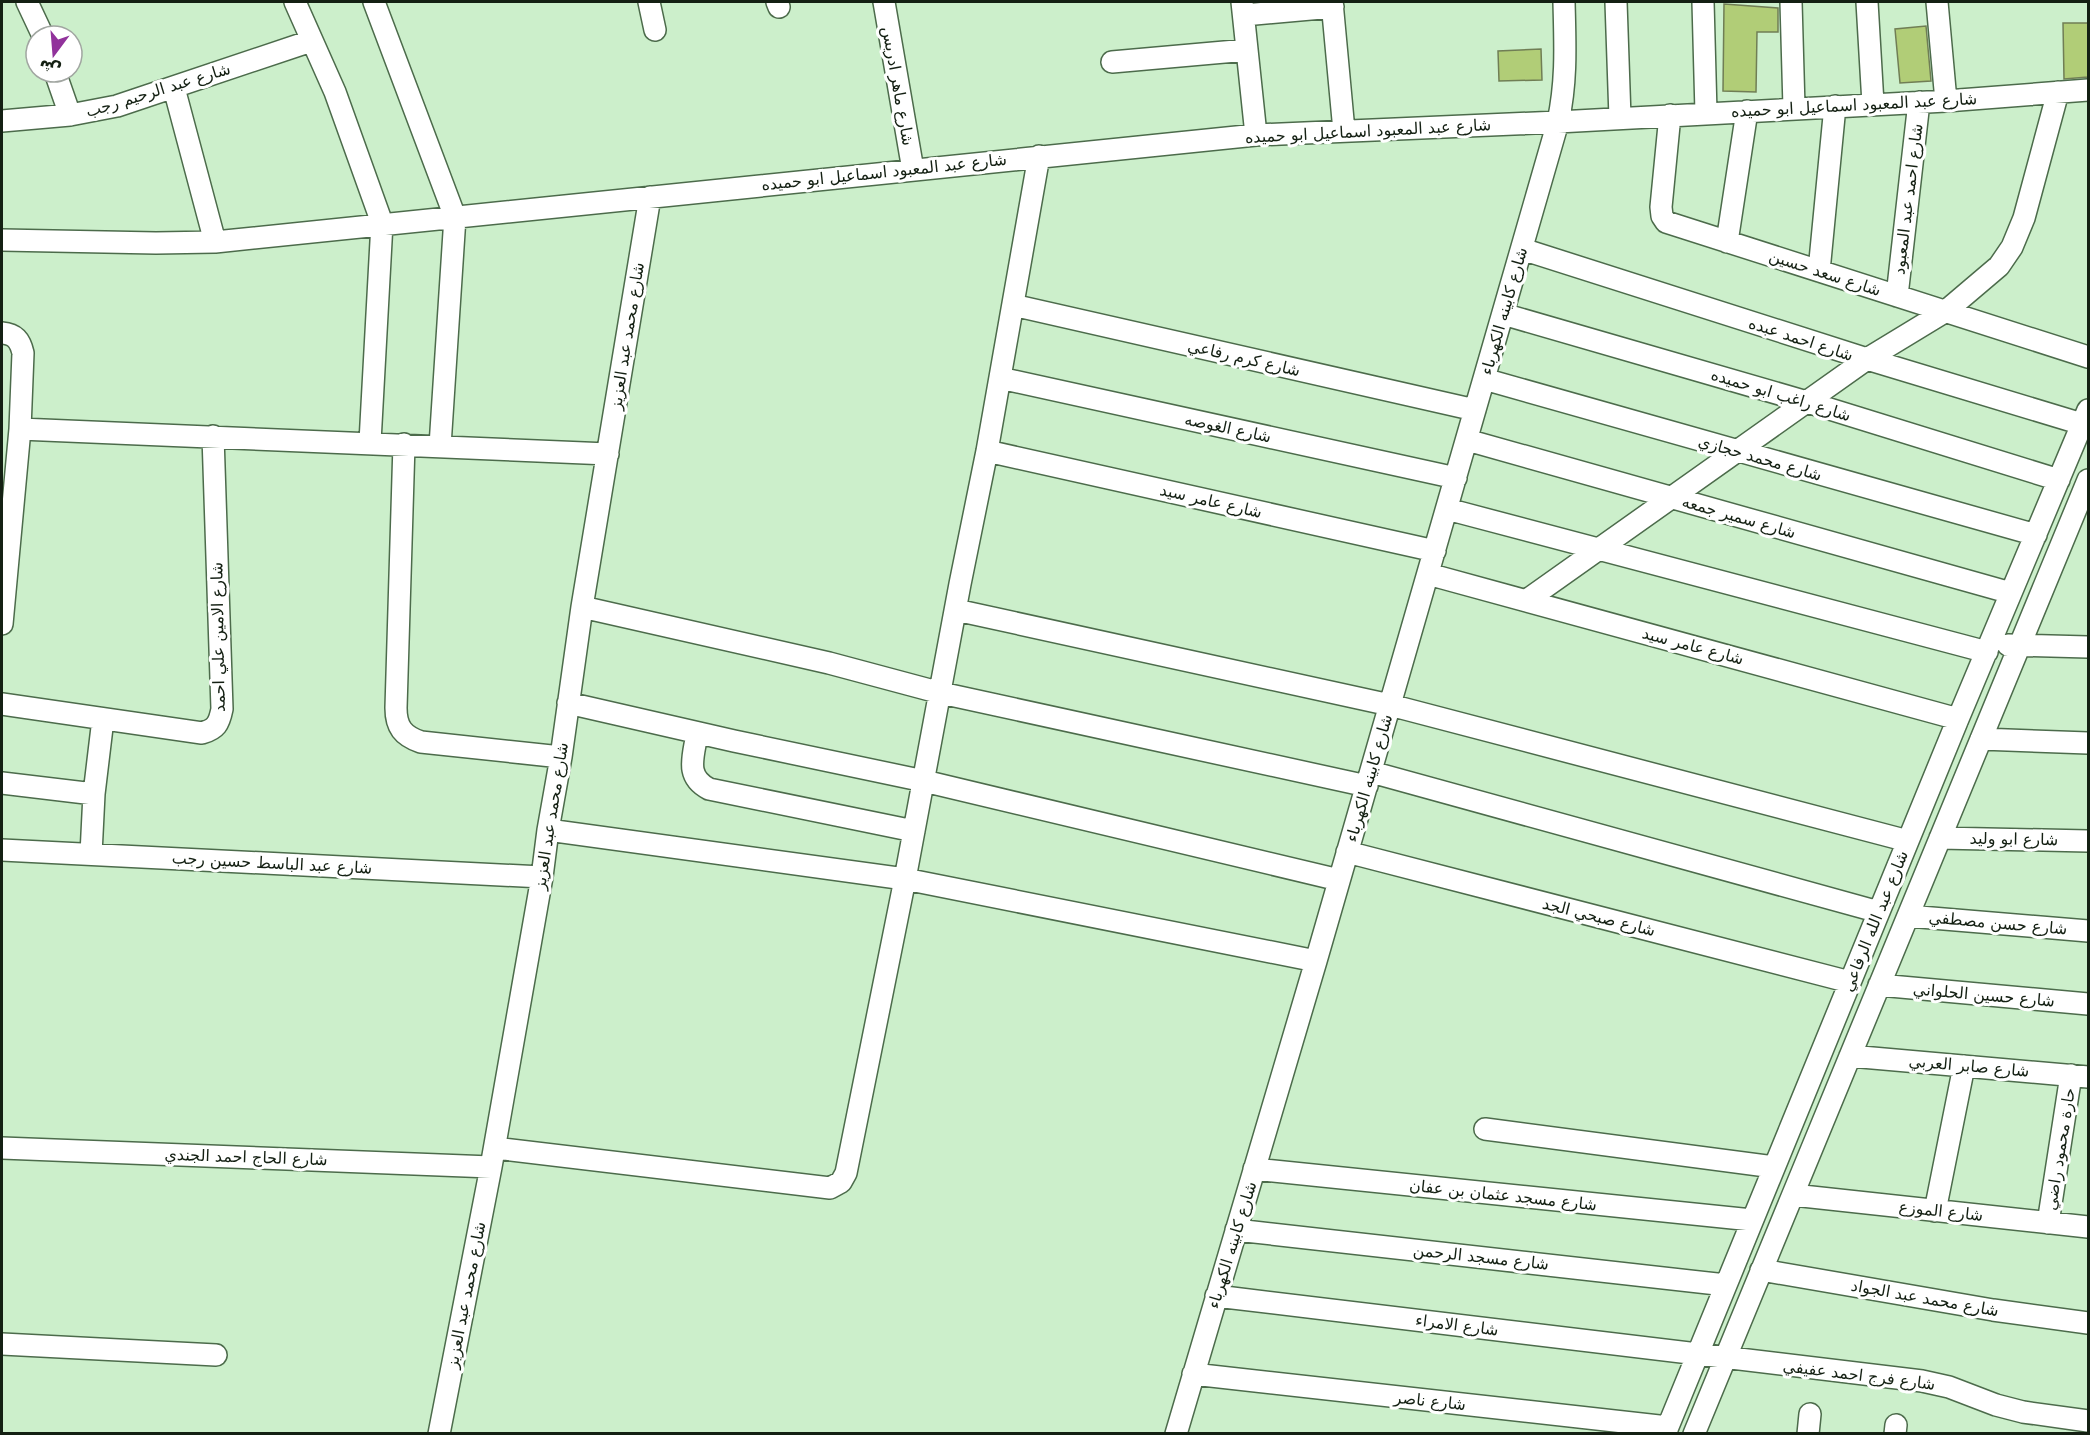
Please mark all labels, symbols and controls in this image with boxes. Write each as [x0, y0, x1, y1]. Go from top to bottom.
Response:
north arrow [24, 24, 84, 84]
street label: شارع ماهر ادريس [877, 25, 918, 147]
text: ش [37, 56, 63, 80]
street label: شارع عبد الرحيم رجب [83, 59, 233, 122]
street label: شارع عبد المعبود اسماعيل ابو حميده [1730, 89, 1978, 122]
street label: شارع عبد المعبود اسماعيل ابو حميده [1244, 115, 1492, 148]
street label: شارع احمد عبد المعبود [1889, 122, 1928, 276]
street label: شارع عبد المعبود اسماعيل ابو حميده [760, 150, 1008, 195]
street label: شارع كابينه الكهرباء [1477, 245, 1532, 377]
street label: شارع سعد حسين [1766, 246, 1883, 301]
street label: شارع محمد عبد العزيز [606, 261, 649, 412]
street label: شارع احمد عبده [1746, 313, 1856, 366]
street label: شارع كرم رفاعي [1186, 336, 1302, 381]
street label: شارع راغب ابو حميده [1709, 365, 1853, 426]
street label: شارع الغوصه [1183, 410, 1273, 447]
street label: شارع محمد حجازي [1696, 431, 1824, 486]
street label: شارع عامر سيد [1158, 480, 1264, 523]
street label: شارع سمير جمعه [1680, 492, 1798, 543]
street label: شارع الامين علي احمد [207, 562, 230, 712]
street label: شارع عامر سيد [1640, 623, 1746, 670]
street label: شارع كابينه الكهرباء [1342, 712, 1397, 844]
street label: شارع محمد عبد العزيز [530, 741, 573, 892]
street label: شارع ابو وليد [1969, 829, 2059, 850]
street label: شارع عبد الباسط حسين رجب [171, 848, 373, 879]
street label: شارع عبد الله الرفاعي [1838, 848, 1913, 995]
street label: شارع صبحي الجد [1540, 894, 1658, 941]
street label: شارع حسن مصطفي [1928, 907, 2068, 940]
street label: شارع حسين الحلواني [1912, 979, 2056, 1012]
street label: شارع صابر العربي [1908, 1051, 2030, 1082]
street label: حارة محمود راضي [2041, 1086, 2080, 1212]
street label: شارع الحاج احمد الجندي [164, 1145, 328, 1170]
street label: شارع مسجد عثمان بن عفان [1408, 1176, 1598, 1215]
street label: شارع كابينه الكهرباء [1204, 1179, 1261, 1311]
street label: شارع الموزع [1898, 1197, 1984, 1226]
street label: شارع محمد عبد العزيز [442, 1220, 491, 1371]
street label: شارع مسجد الرحمن [1412, 1240, 1550, 1275]
street label: شارع محمد عبد الجواد [1850, 1276, 2000, 1321]
street label: شارع الامراء [1414, 1310, 1500, 1341]
street label: شارع فرج احمد عفيفي [1782, 1356, 1936, 1395]
street label: شارع ناصر [1392, 1388, 1467, 1415]

